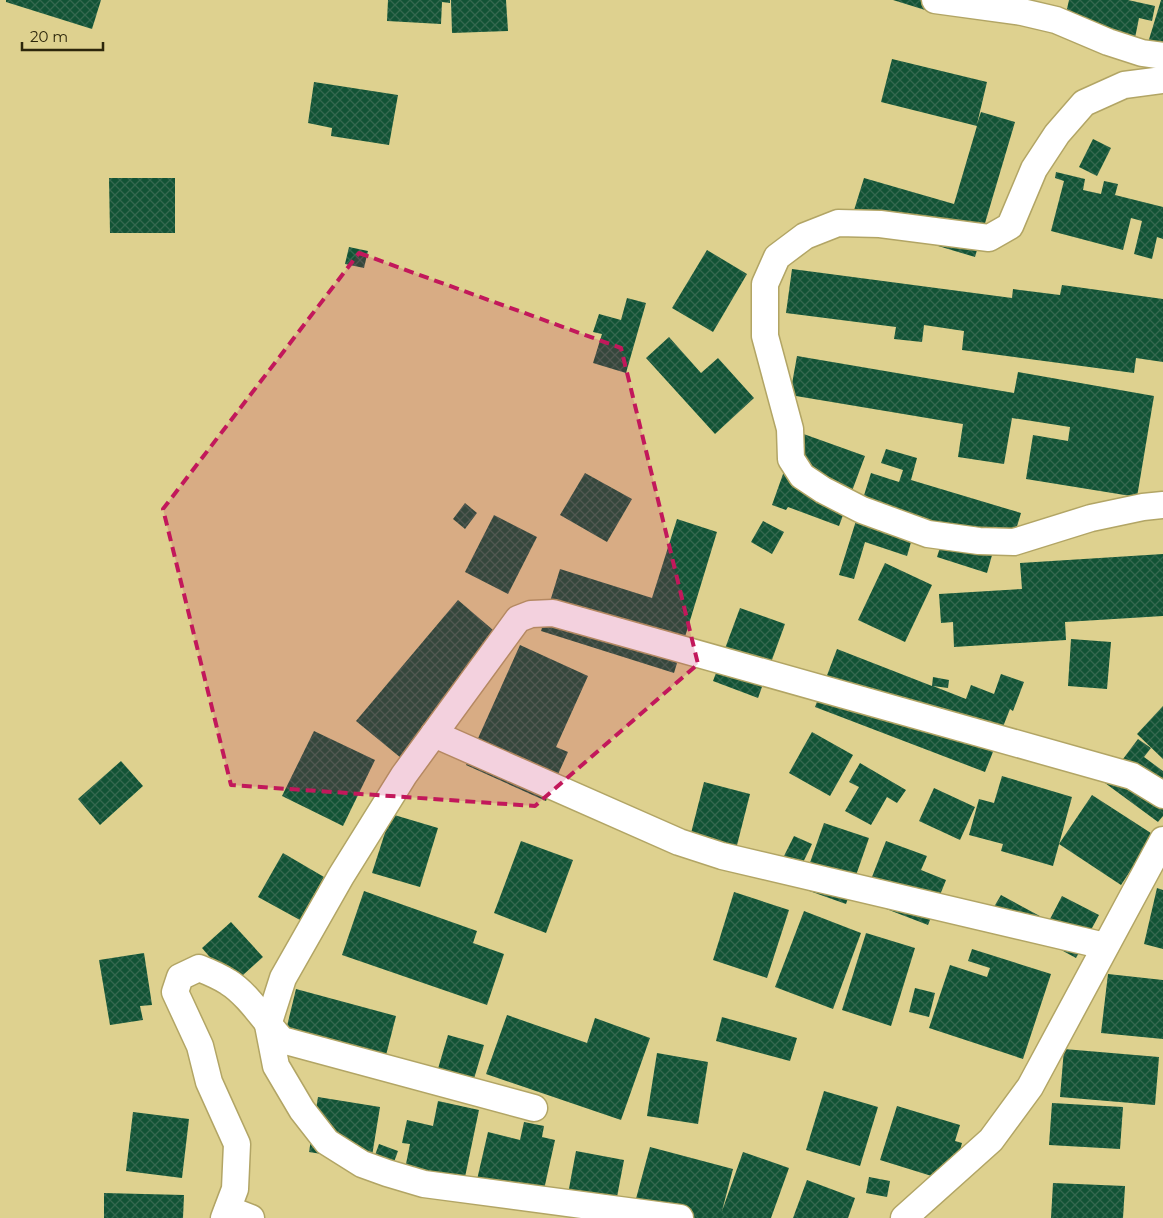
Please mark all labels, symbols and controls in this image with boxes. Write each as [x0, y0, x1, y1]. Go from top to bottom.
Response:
scale bar [22, 20, 104, 52]
text: 20 m [30, 27, 68, 46]

